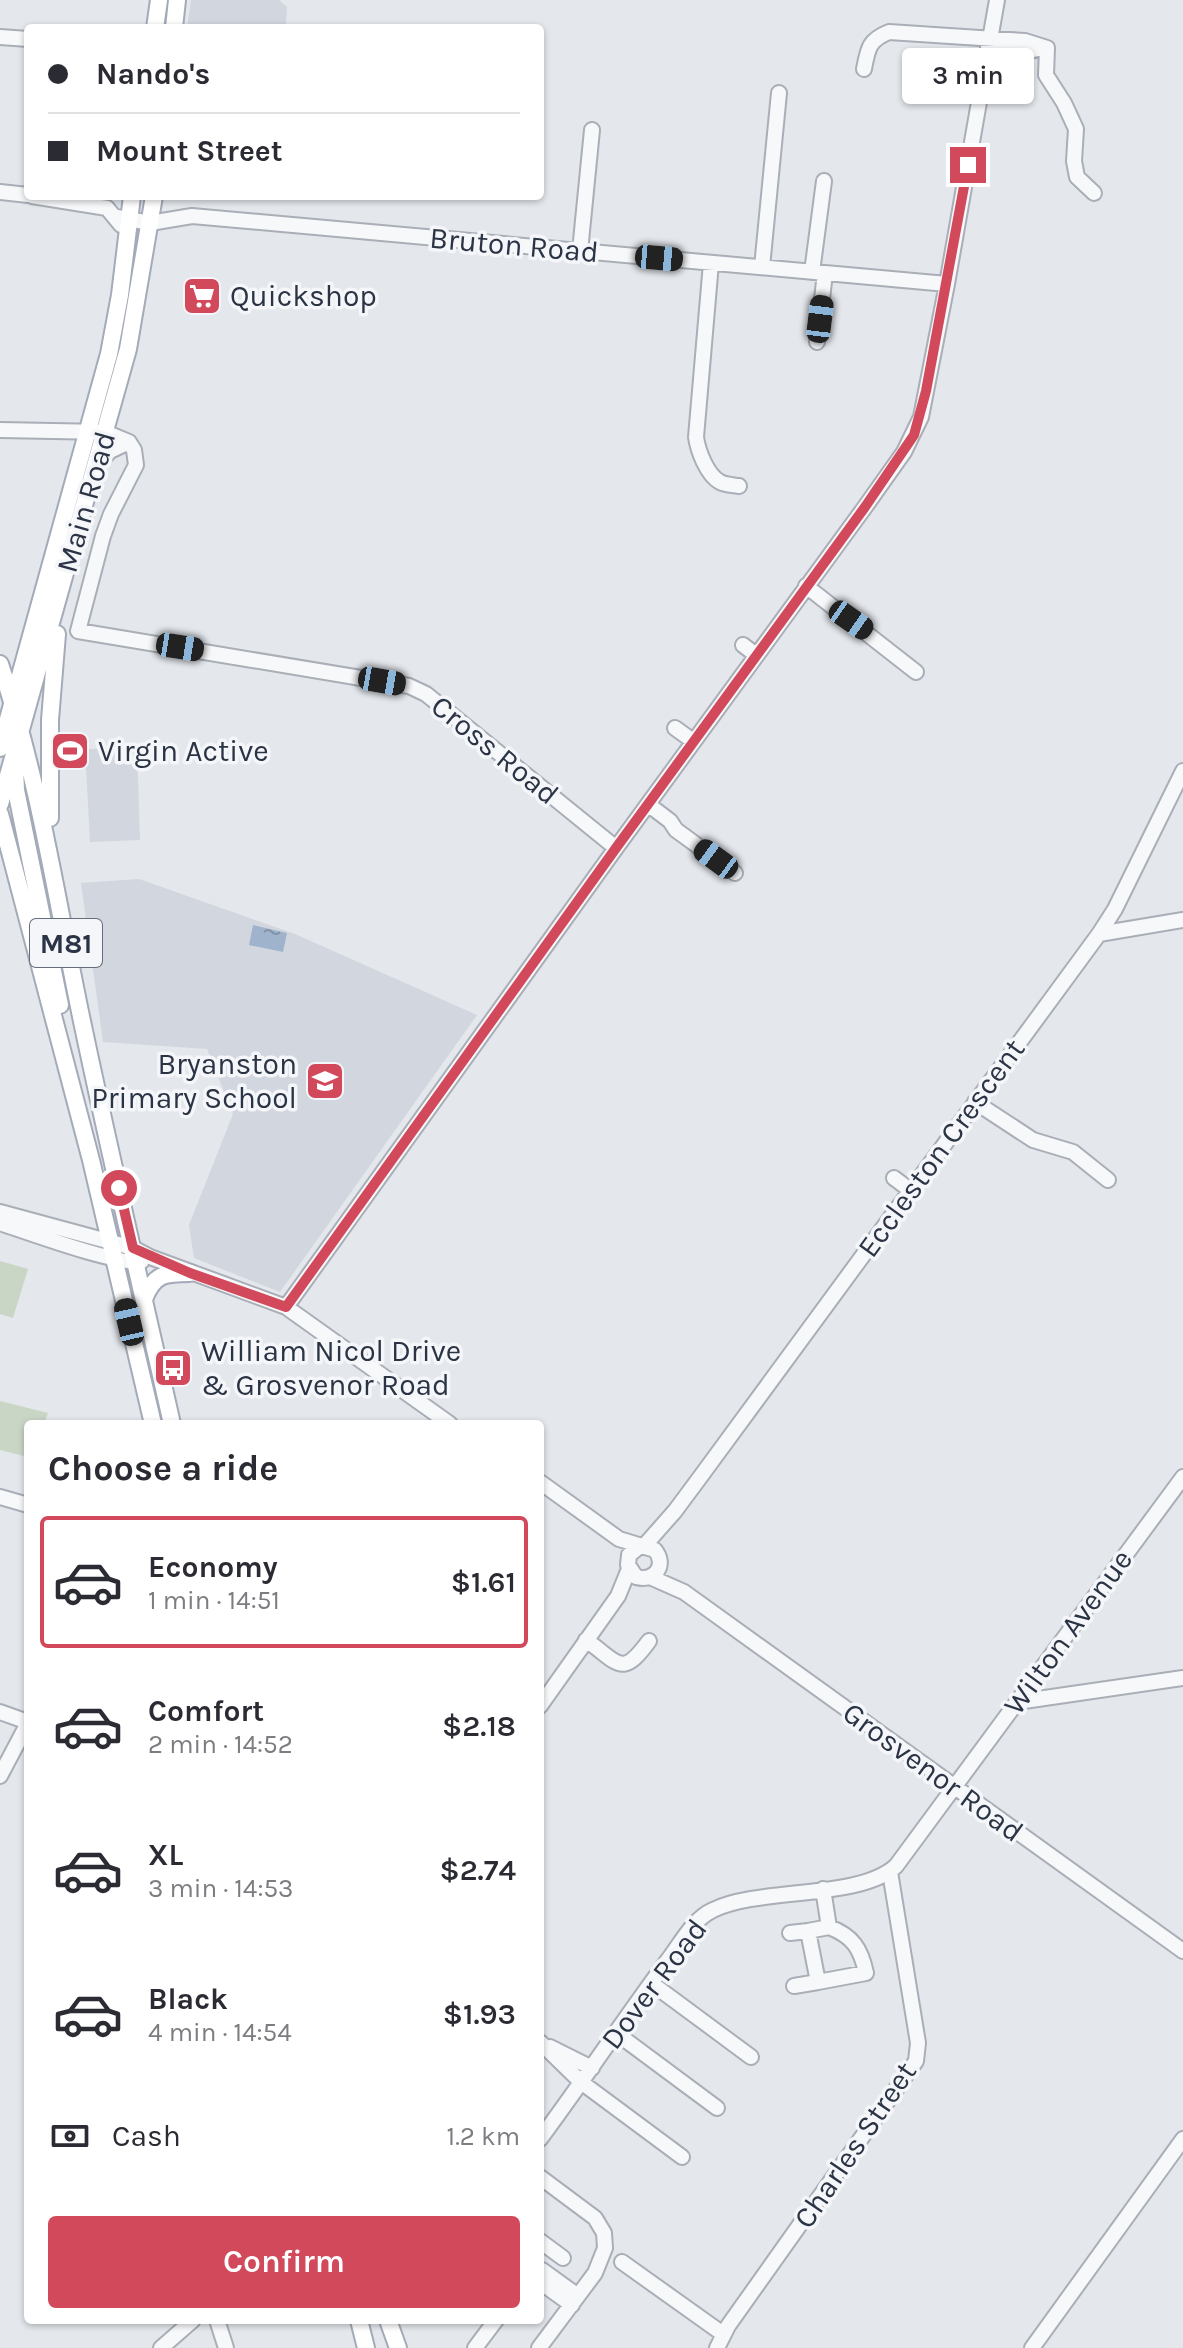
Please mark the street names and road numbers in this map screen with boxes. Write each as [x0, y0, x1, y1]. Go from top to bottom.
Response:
street label: Bruton Road [428, 220, 600, 270]
street label: Main Road [49, 427, 123, 577]
street label: Cross Road [424, 688, 566, 812]
road number: M81 [30, 919, 102, 967]
street label: Eccleston Crescent [850, 1032, 1032, 1264]
street label: Wilton Avenue [996, 1542, 1140, 1722]
street label: Grosvenor Road [836, 1694, 1030, 1850]
street label: Dover Road [593, 1912, 715, 2056]
street label: Charles Street [786, 2055, 924, 2235]

